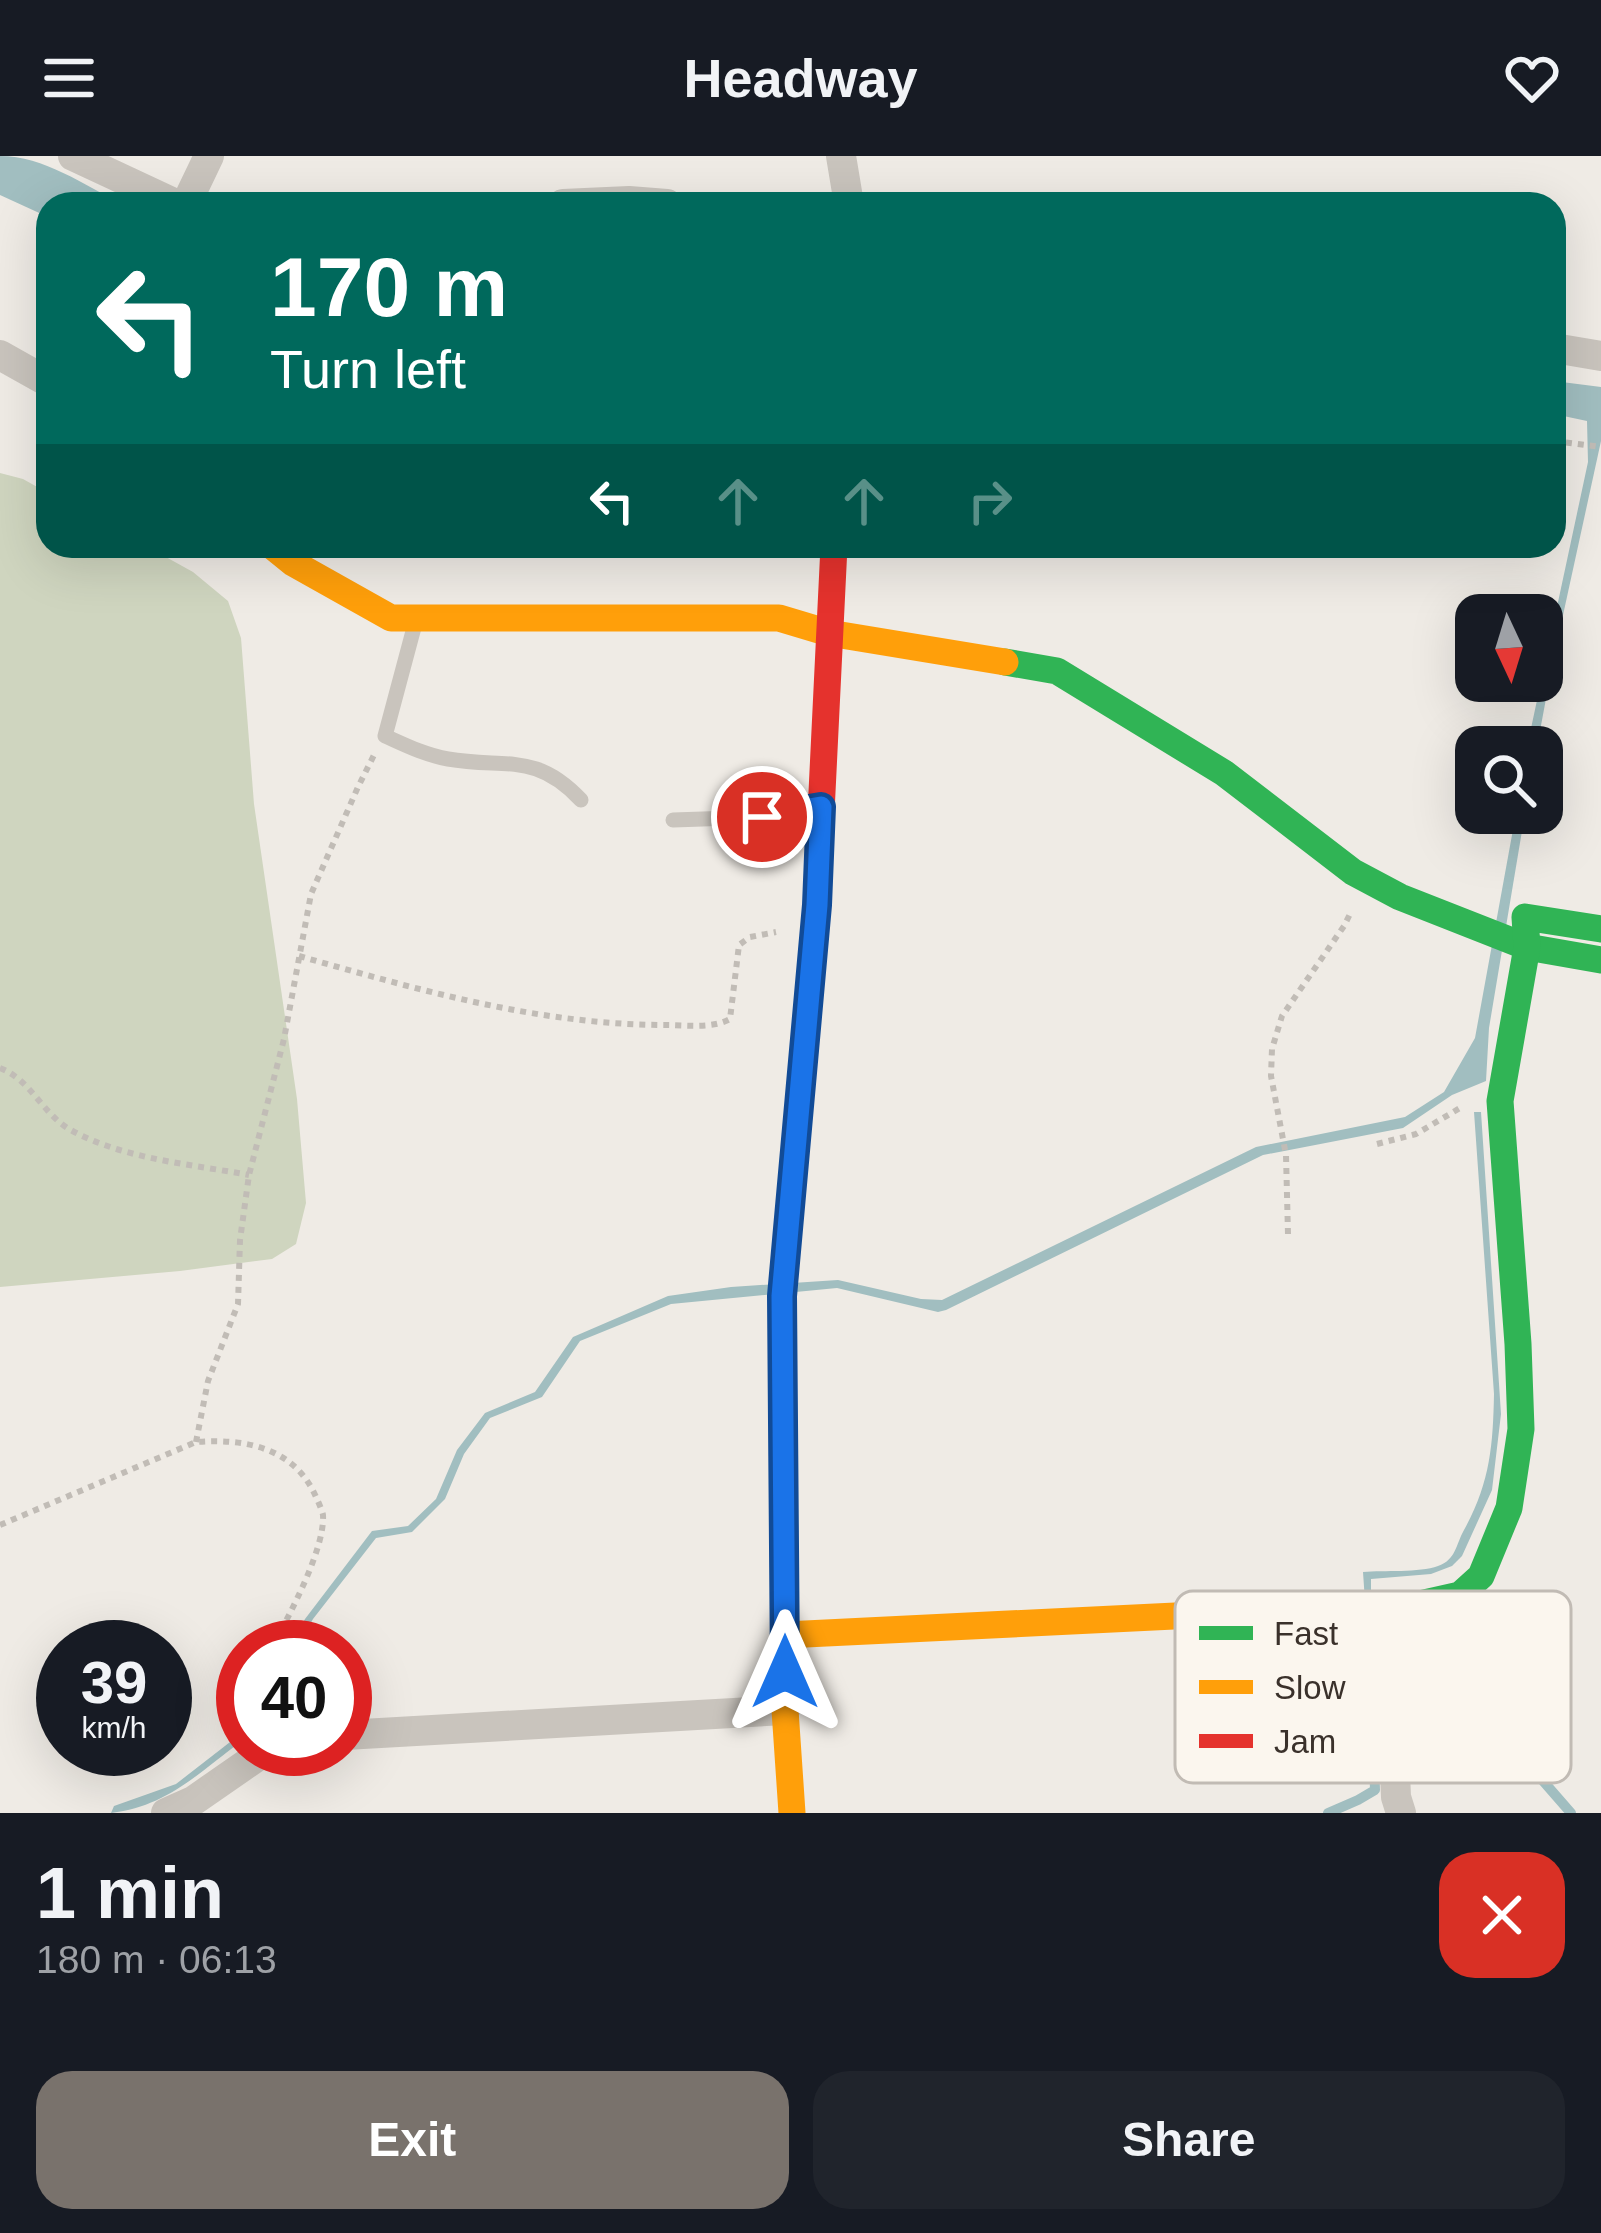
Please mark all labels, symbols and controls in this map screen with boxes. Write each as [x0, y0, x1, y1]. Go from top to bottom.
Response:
icon: menu [36, 45, 102, 111]
icon: heart [1499, 45, 1565, 111]
text: Headway [683, 48, 918, 108]
icon: left [72, 240, 228, 396]
text: 170 m [270, 240, 508, 334]
text: Turn left [270, 339, 466, 399]
icon: left [579, 468, 645, 534]
icon: ahead [705, 468, 771, 534]
icon: ahead [831, 468, 897, 534]
icon: right [957, 468, 1023, 534]
north arrow [1455, 594, 1563, 702]
map controls [1455, 594, 1563, 834]
button: search [1455, 726, 1563, 834]
pin [711, 766, 813, 868]
icon: arrive [729, 784, 795, 850]
legend [1175, 1591, 1571, 1783]
position arrow [722, 1609, 848, 1735]
text: Fast [1274, 1615, 1338, 1652]
speed limit sign: 40 [216, 1620, 372, 1776]
text: 39 [81, 1649, 147, 1716]
text: Slow [1274, 1669, 1346, 1706]
text: km/h [81, 1711, 147, 1744]
text: Jam [1274, 1723, 1336, 1760]
button: close [1439, 1852, 1565, 1978]
text: 1 min [36, 1853, 224, 1933]
text: 180 m · 06:13 [36, 1938, 277, 1981]
button: Exit [36, 2071, 789, 2209]
button: Share [813, 2071, 1565, 2209]

